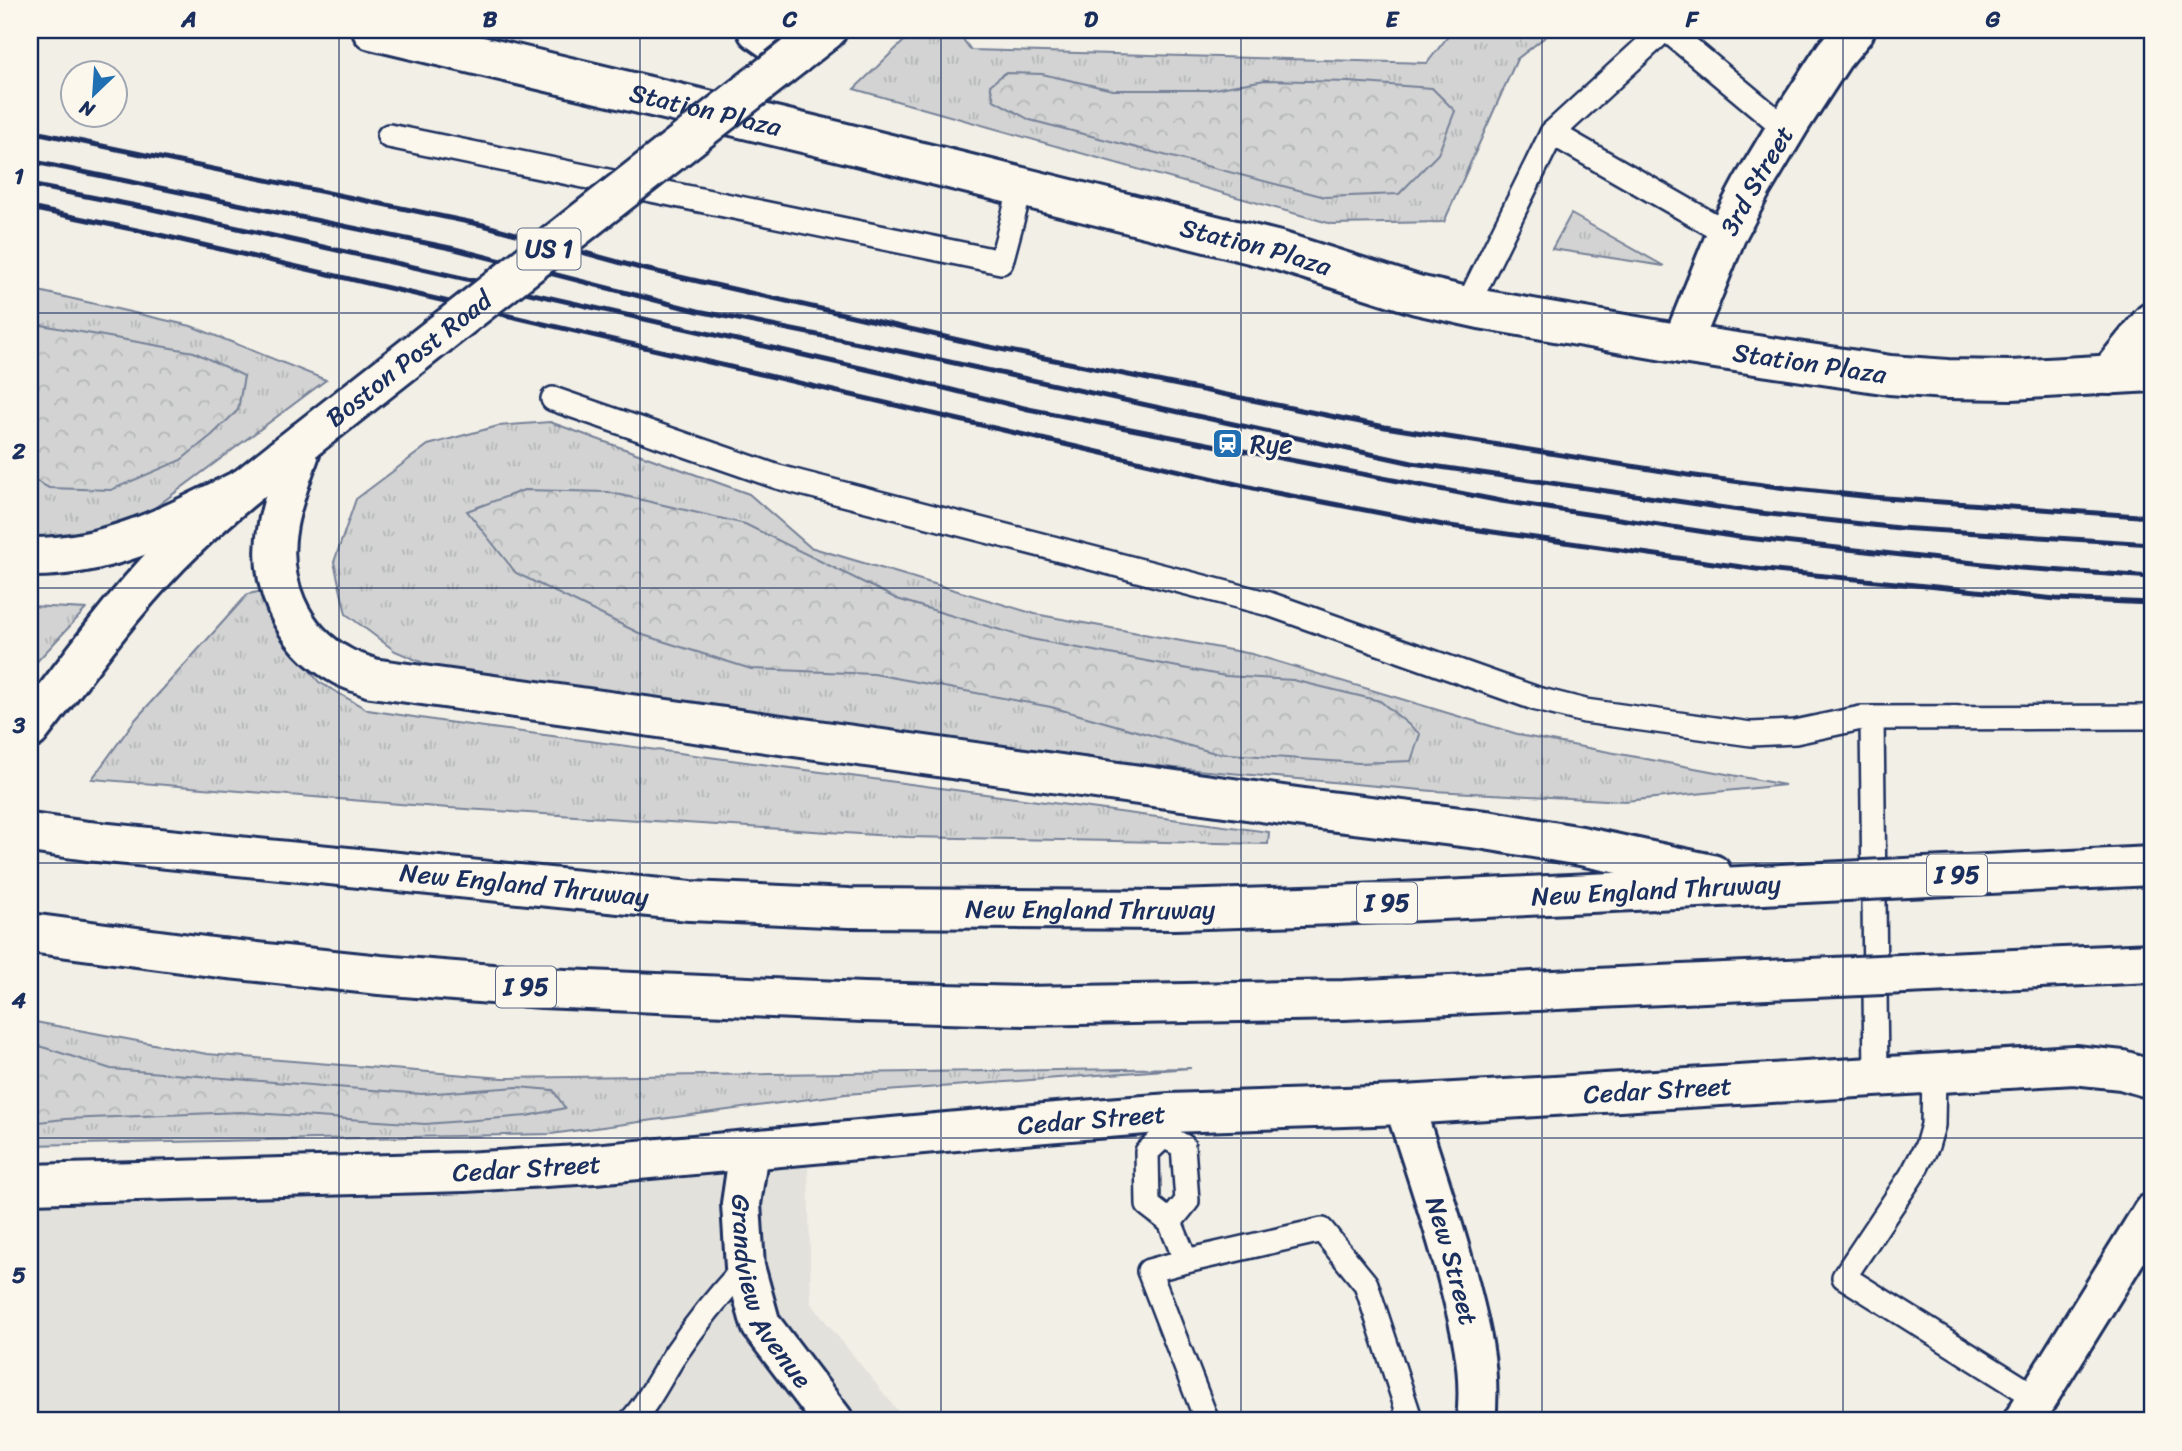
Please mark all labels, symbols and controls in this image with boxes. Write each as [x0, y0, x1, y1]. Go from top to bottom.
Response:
text: A [180, 0, 197, 40]
text: B [483, 0, 498, 40]
text: C [782, 0, 798, 40]
text: D [1084, 0, 1099, 40]
text: E [1386, 0, 1401, 40]
text: F [1685, 0, 1700, 40]
text: G [1985, 0, 2001, 40]
north arrow [60, 60, 130, 130]
street label: Station Plaza [625, 69, 787, 150]
text: N [73, 91, 101, 127]
street label: 3rd Street [1707, 116, 1806, 244]
text: 1 [14, 156, 24, 197]
street label: Station Plaza [1175, 204, 1338, 290]
road number: US 1 [518, 228, 580, 270]
street label: Boston Post Road [315, 277, 504, 439]
street label: Station Plaza [1730, 329, 1891, 397]
place label: Rye [1250, 421, 1293, 467]
station icon: Rye [1210, 427, 1244, 461]
text: 2 [11, 431, 26, 472]
text: 3 [12, 705, 26, 746]
street label: New England Thruway [398, 849, 651, 920]
road number: I 95 [1927, 854, 1987, 896]
street label: New England Thruway [1530, 860, 1782, 920]
road number: I 95 [1357, 882, 1417, 923]
street label: New England Thruway [965, 886, 1216, 933]
road number: I 95 [496, 967, 556, 1007]
text: 4 [11, 980, 27, 1021]
street label: Cedar Street [1582, 1062, 1733, 1117]
street label: Cedar Street [1015, 1090, 1167, 1148]
street label: Cedar Street [452, 1140, 603, 1195]
street label: New Street [1412, 1190, 1492, 1329]
street label: Grandview Avenue [717, 1192, 825, 1399]
text: 5 [12, 1255, 26, 1296]

